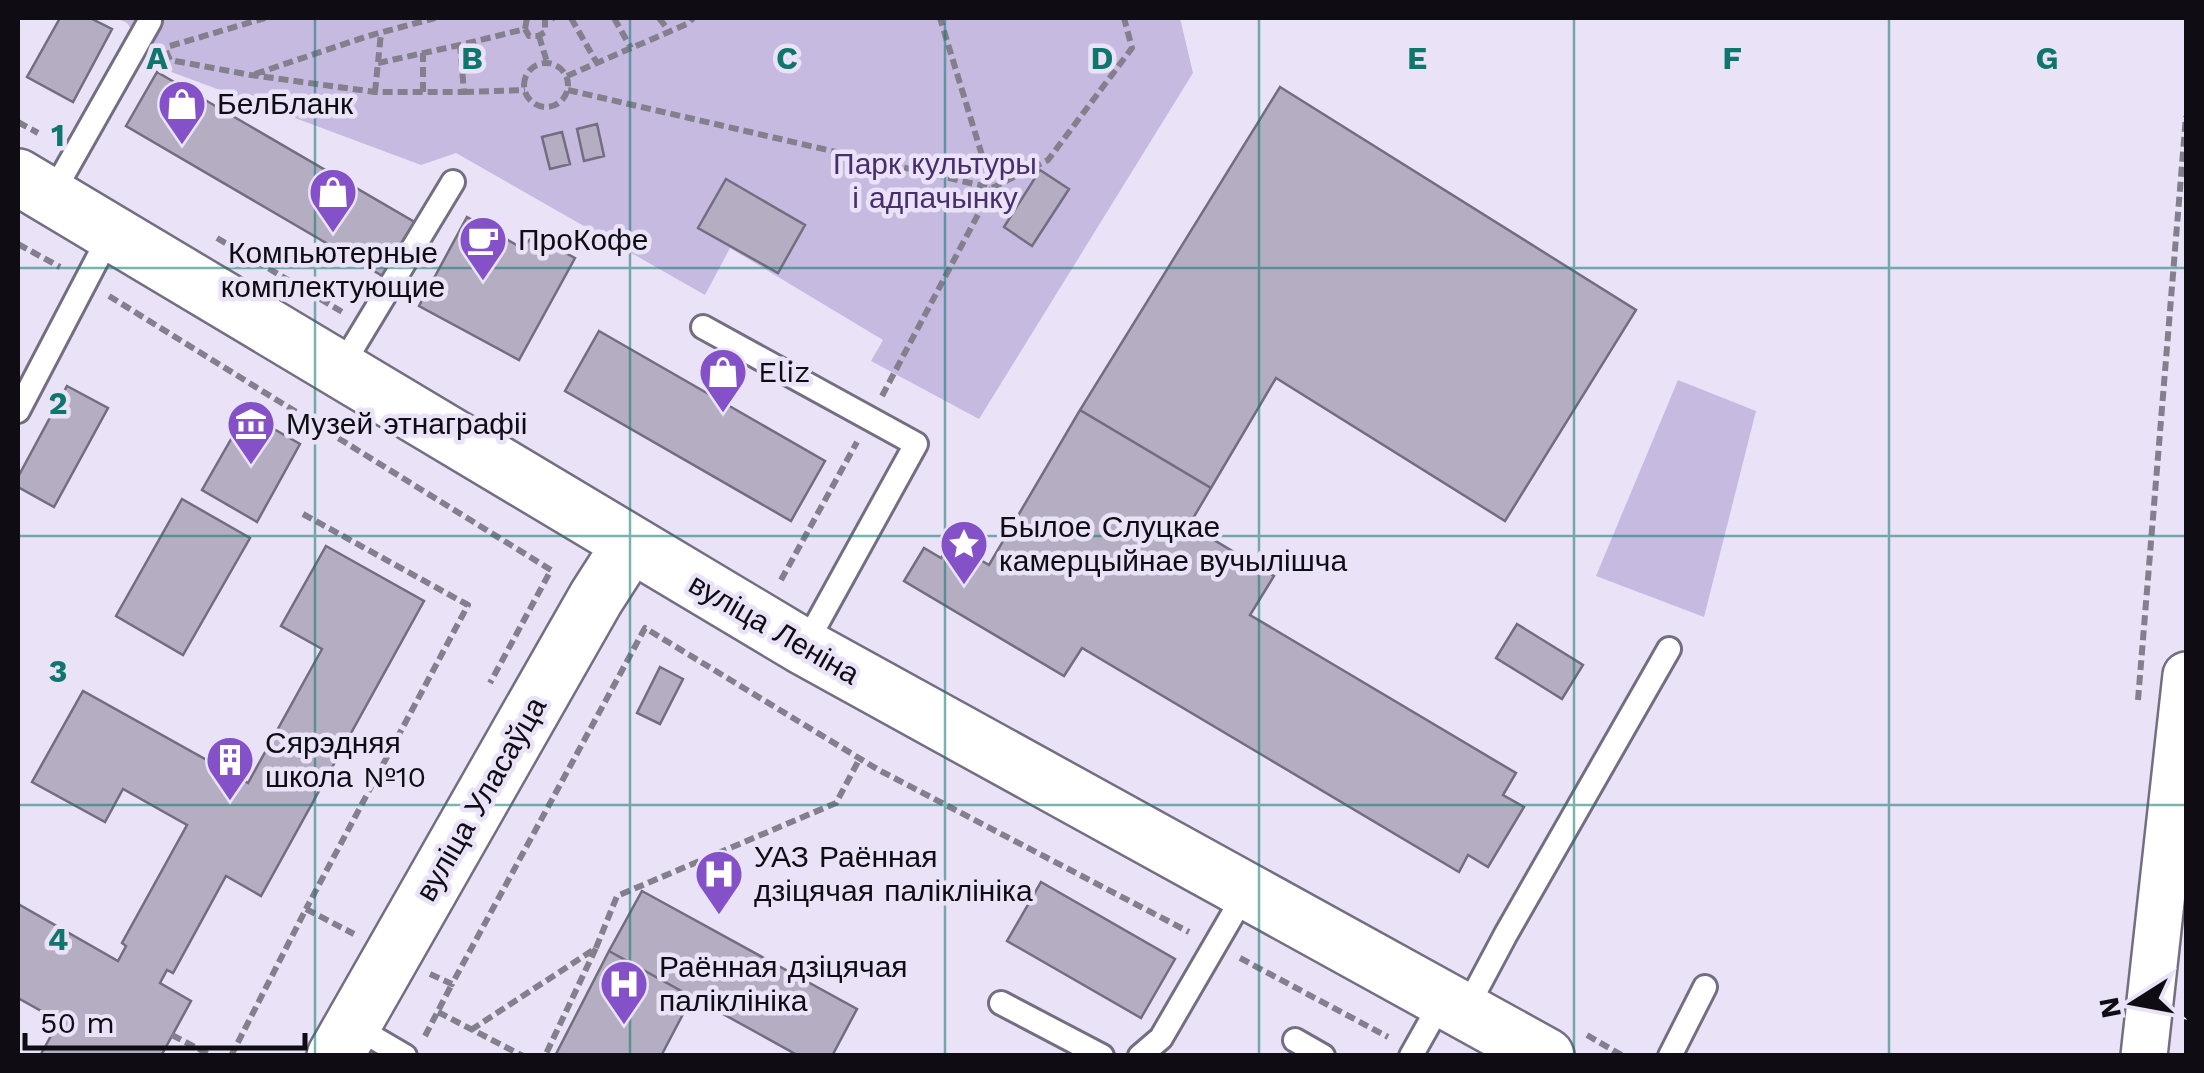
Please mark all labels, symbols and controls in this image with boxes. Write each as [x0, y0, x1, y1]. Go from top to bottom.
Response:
text: A [146, 39, 168, 77]
text: B [461, 39, 483, 77]
text: C [776, 39, 798, 77]
text: D [1091, 39, 1113, 77]
text: E [1407, 39, 1427, 77]
text: F [1722, 39, 1742, 77]
text: G [2035, 39, 2059, 77]
shop icon: БелБланк [156, 78, 208, 146]
place label: БелБланк [217, 86, 354, 121]
text: 1 [51, 116, 65, 154]
park label: Парк культуры і адпачынку [833, 146, 1037, 215]
shop icon: Компьютерные комплектующие [307, 166, 359, 234]
cafe icon: ПроКофе [457, 214, 509, 282]
place label: ПроКофе [518, 222, 648, 257]
place label: Компьютерные комплектующие [221, 235, 445, 304]
shop icon: Eliz [697, 346, 749, 414]
place label: Eliz [758, 354, 810, 389]
text: 2 [48, 384, 68, 422]
museum icon: Музей этнаграфіі [225, 398, 277, 466]
place label: Музей этнаграфіі [286, 406, 527, 441]
place label: Былое Слуцкае камерцыйнае вучылішча [999, 509, 1347, 578]
place icon: Былое Слуцкае камерцыйнае вучылішча [938, 518, 990, 586]
street label: вуліца Леніна [683, 566, 866, 692]
text: 3 [49, 652, 67, 690]
street label: вуліца Уласаўца [408, 690, 553, 907]
place label: Сярэдняя школа №10 [265, 725, 426, 794]
building icon: Сярэдняя школа №10 [204, 734, 256, 802]
place label: УАЗ Раённая дзіцячая паліклініка [754, 839, 1033, 908]
hospital icon: УАЗ Раённая дзіцячая паліклініка [693, 848, 745, 916]
text: 4 [48, 920, 68, 958]
place label: Раённая дзіцячая паліклініка [659, 949, 908, 1018]
north arrow [2084, 953, 2184, 1053]
hospital icon: Раённая дзіцячая паліклініка [598, 958, 650, 1026]
scale bar [25, 988, 305, 1050]
text: N [2092, 994, 2128, 1021]
text: 50 m [40, 1005, 115, 1040]

